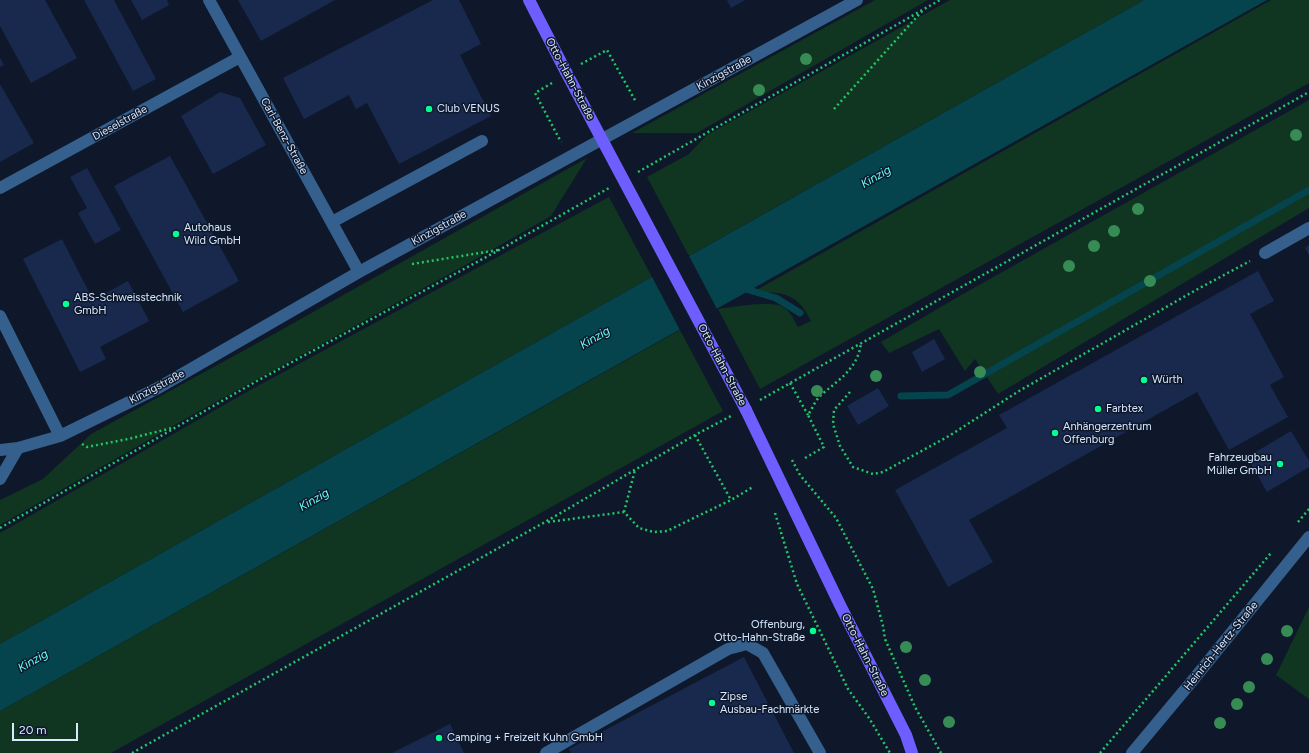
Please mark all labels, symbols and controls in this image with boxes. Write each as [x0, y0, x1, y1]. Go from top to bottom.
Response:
street label: Otto-Hahn-Straße [543, 36, 597, 122]
street label: Kinzigstraße [694, 53, 754, 93]
street label: Carl-Benz-Straße [257, 95, 311, 177]
place label: Club VENUS [437, 102, 500, 116]
street label: Dieselstraße [90, 103, 150, 143]
marker: Club VENUS [424, 104, 434, 114]
water label: Kinzig [858, 163, 894, 191]
street label: Kinzigstraße [409, 208, 469, 248]
place label: Autohaus Wild GmbH [184, 221, 241, 247]
marker: Autohaus Wild GmbH [171, 229, 181, 239]
place label: ABS-Schweisstechnik GmbH [74, 291, 182, 317]
marker: ABS-Schweisstechnik GmbH [61, 299, 71, 309]
street label: Otto-Hahn-Straße [695, 322, 749, 408]
water label: Kinzig [577, 324, 613, 352]
street label: Kinzigstraße [127, 367, 187, 407]
place label: Würth [1152, 373, 1183, 387]
marker: Würth [1139, 375, 1149, 385]
place label: Farbtex [1106, 402, 1143, 416]
marker: Farbtex [1093, 404, 1103, 414]
place label: Anhängerzentrum Offenburg [1063, 420, 1152, 446]
marker: Anhängerzentrum Offenburg [1050, 428, 1060, 438]
place label: Fahrzeugbau Müller GmbH [1207, 451, 1272, 477]
marker: Fahrzeugbau Müller GmbH [1275, 459, 1285, 469]
water label: Kinzig [296, 486, 332, 514]
street label: Heinrich-Hertz-Straße [1181, 599, 1261, 693]
street label: Otto-Hahn-Straße [838, 611, 892, 699]
place label: Offenburg, Otto-Hahn-Straße [714, 618, 805, 644]
marker: Offenburg, Otto-Hahn-Straße [808, 626, 818, 636]
water label: Kinzig [15, 647, 51, 675]
place label: Zipse Ausbau-Fachmärkte [720, 690, 819, 716]
marker: Zipse Ausbau-Fachmärkte [707, 698, 717, 708]
scale bar [14, 715, 80, 741]
text: 20 m [19, 723, 47, 737]
place label: Camping + Freizeit Kuhn GmbH [447, 731, 603, 745]
marker: Camping + Freizeit Kuhn GmbH [434, 733, 444, 743]

